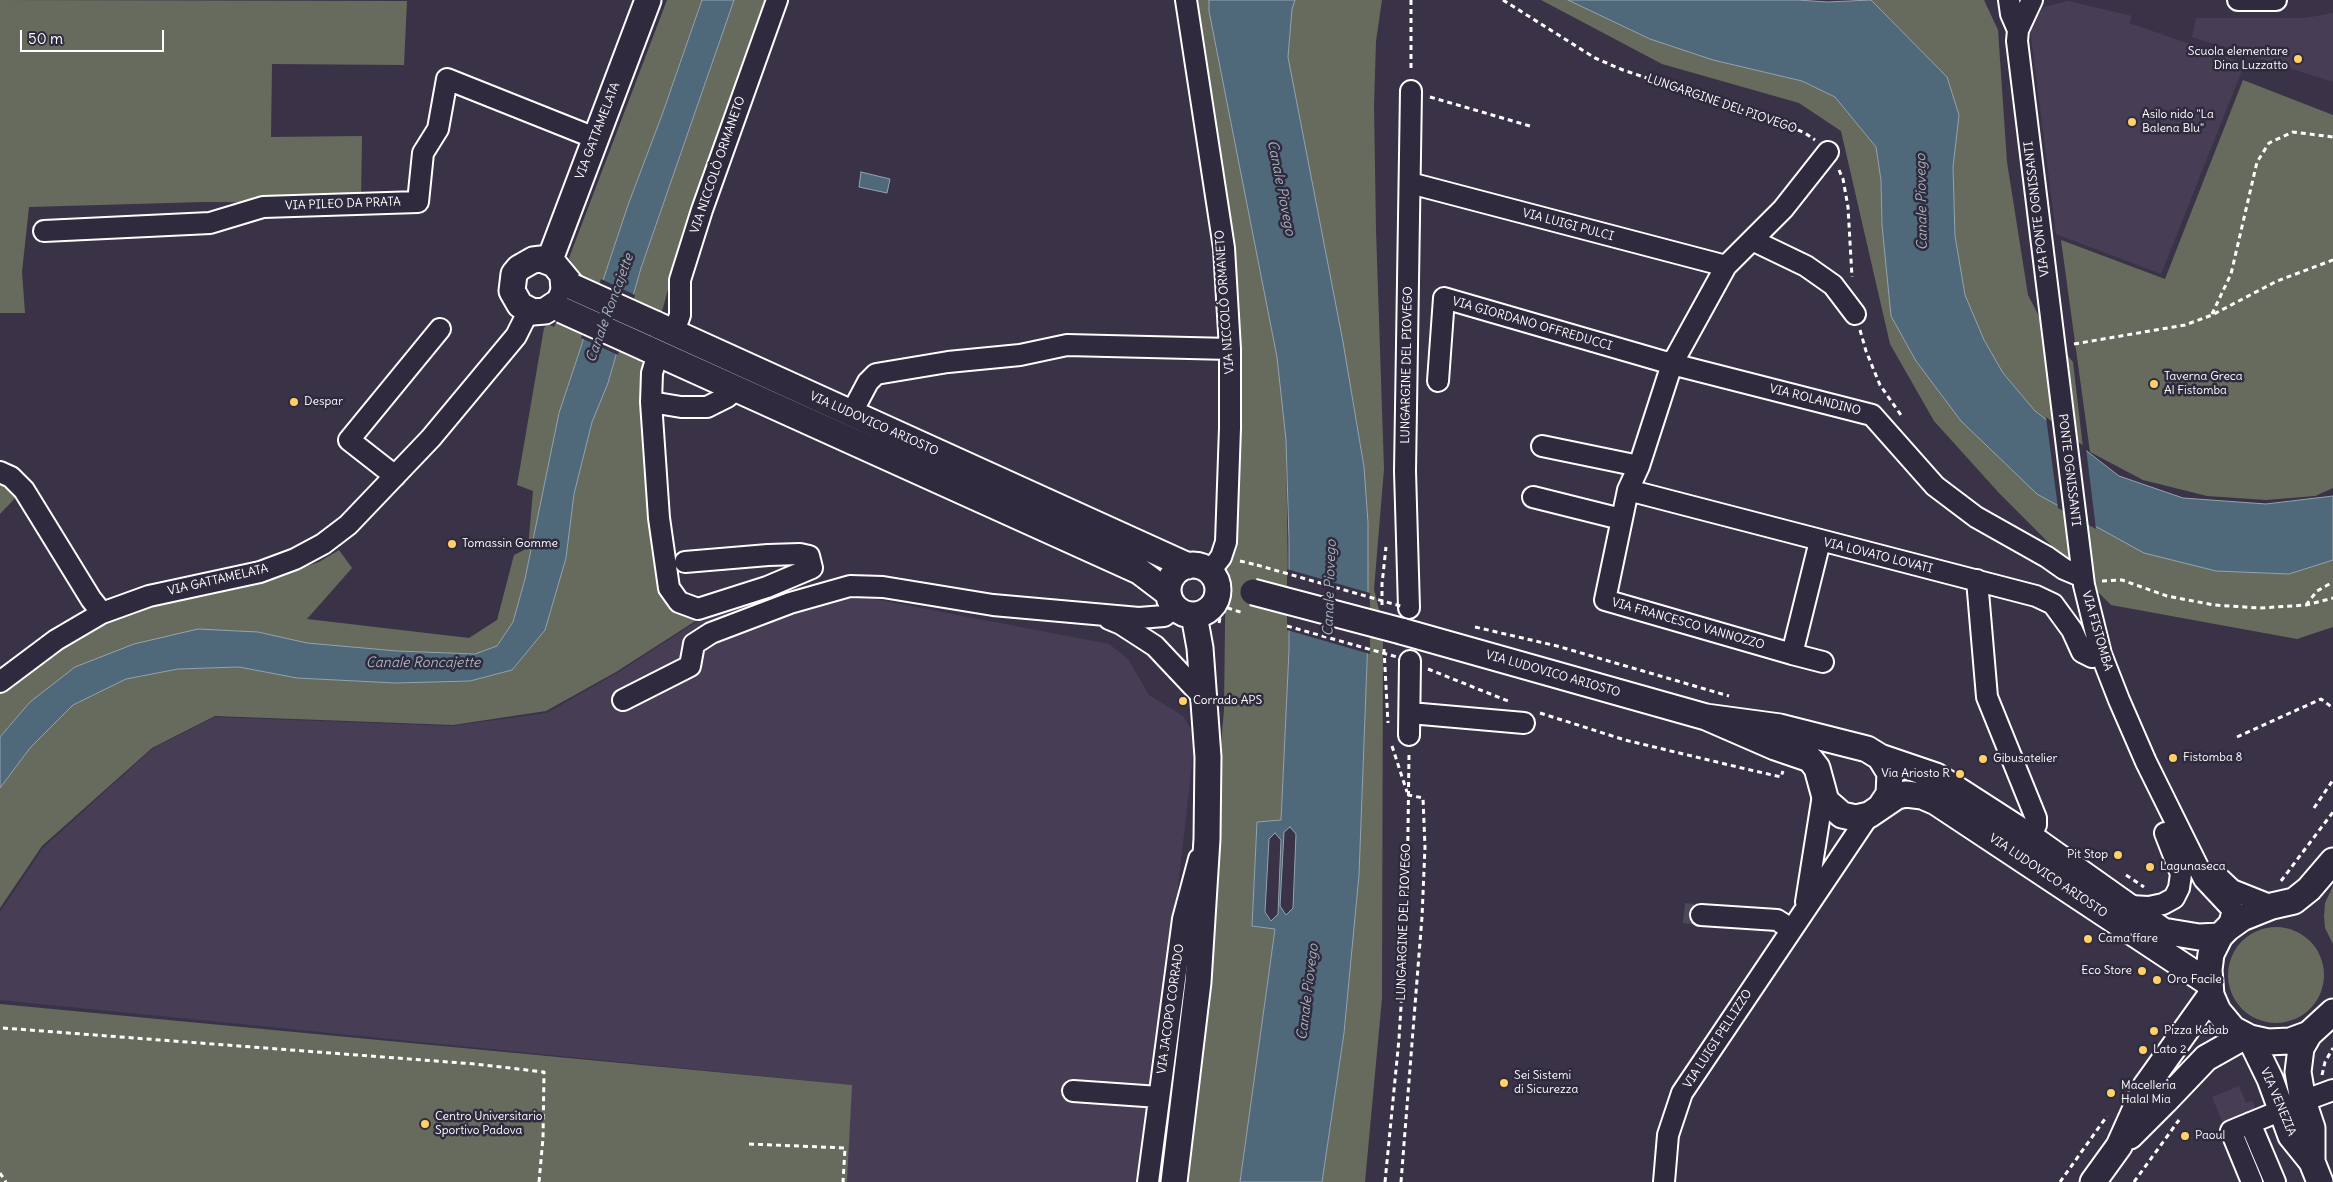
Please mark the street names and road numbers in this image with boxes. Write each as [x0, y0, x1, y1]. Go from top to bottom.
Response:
street label: LUNGARGINE DEL PIOVEGO [1645, 72, 1799, 136]
street label: VIA GATTAMELATA [573, 80, 623, 182]
street label: VIA NICCOLÒ ORMANETO [688, 94, 748, 236]
street label: VIA PONTE OGNISSANTI [2022, 140, 2052, 278]
street label: VIA PILEO DA PRATA [285, 195, 401, 213]
street label: VIA LUIGI PULCI [1521, 206, 1615, 244]
street label: VIA NICCOLÒ ORMANETO [1213, 229, 1237, 375]
street label: LUNGARGINE DEL PIOVEGO [1398, 286, 1416, 444]
street label: VIA GIORDANO OFFREDUCCI [1450, 294, 1614, 354]
street label: VIA ROLANDINO [1768, 382, 1862, 418]
street label: VIA LUDOVICO ARIOSTO [807, 389, 941, 459]
street label: PONTE OGNISSANTI [2055, 413, 2083, 527]
street label: VIA LOVATO LOVATI [1822, 535, 1934, 577]
street label: VIA GATTAMELATA [166, 561, 270, 599]
street label: VIA FISTOMBA [2079, 589, 2115, 673]
street label: VIA FRANCESCO VANNOZZO [1610, 595, 1766, 653]
street label: VIA LUDOVICO ARIOSTO [1484, 648, 1622, 700]
street label: VIA LUDOVICO ARIOSTO [1986, 831, 2110, 921]
street label: LUNGARGINE DEL PIOVEGO [1394, 843, 1414, 1001]
street label: VIA JACOPO CORRADO [1155, 943, 1187, 1075]
street label: VIA LUIGI PELLIZZO [1681, 987, 1755, 1091]
street label: VIA VENEZIA [2257, 1066, 2299, 1138]

